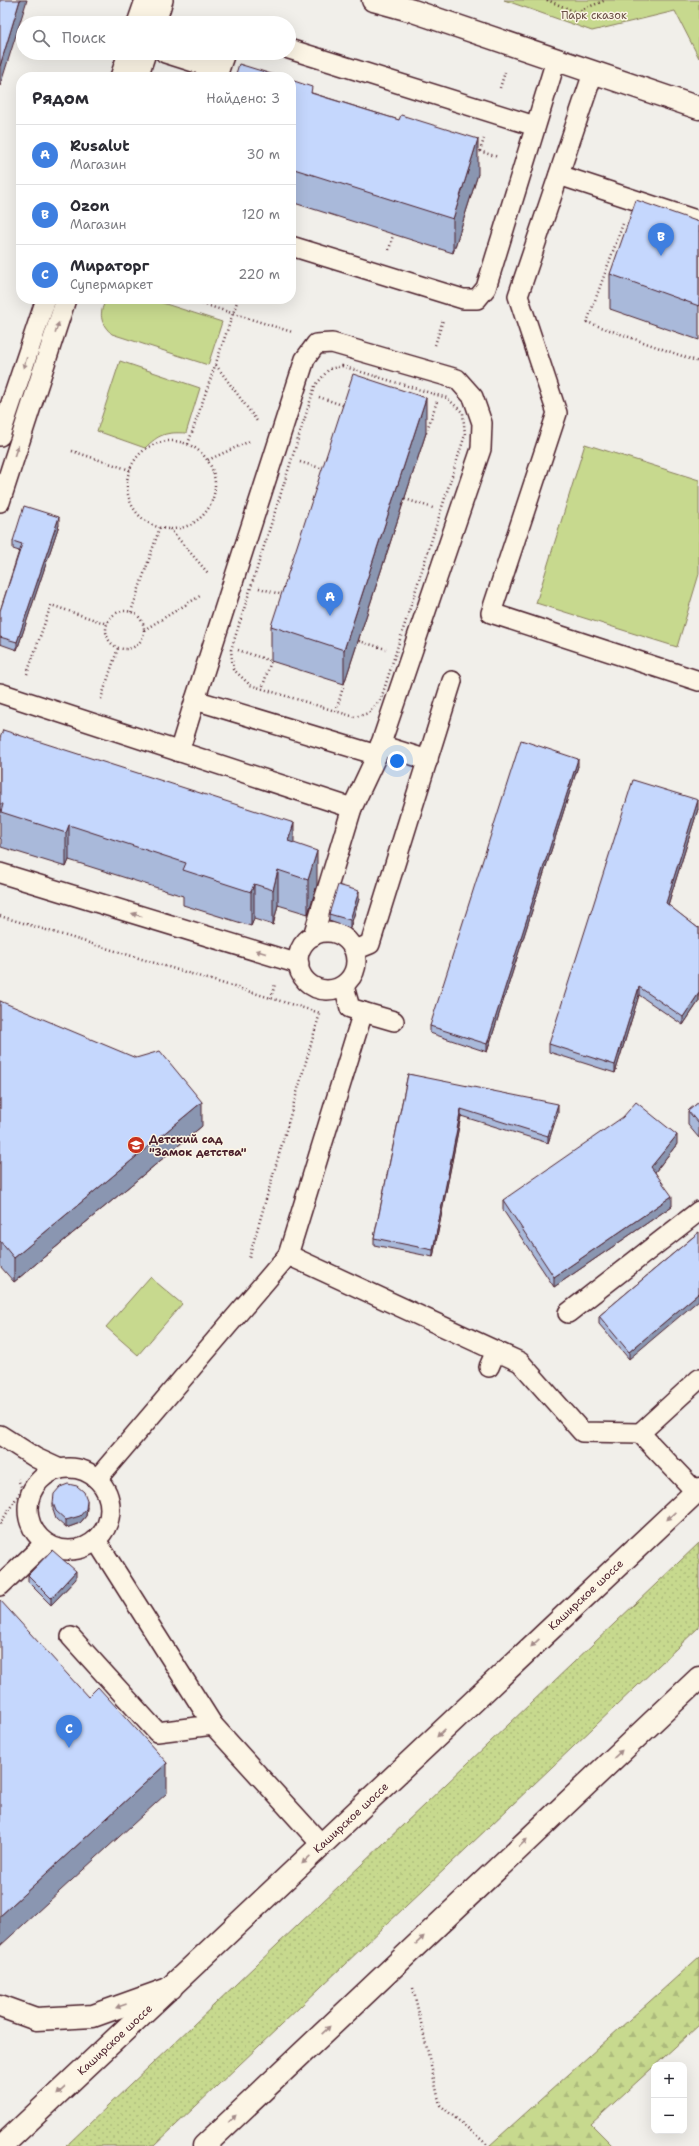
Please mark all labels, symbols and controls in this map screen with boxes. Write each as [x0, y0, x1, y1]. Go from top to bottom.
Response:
park label: Парк сказок [561, 8, 627, 23]
search box [16, 16, 296, 60]
icon: search [30, 27, 52, 49]
text: Поиск [62, 28, 106, 48]
text: Рядом [32, 87, 89, 109]
text: Найдено: 3 [206, 90, 280, 107]
text: Rusalut [70, 136, 130, 156]
text: A [40, 146, 50, 163]
text: 30 m [246, 146, 280, 163]
text: Магазин [70, 156, 126, 173]
text: Ozon [70, 196, 110, 216]
text: B [41, 206, 49, 223]
text: 120 m [242, 206, 280, 223]
text: Магазин [70, 216, 126, 233]
pin: B [648, 223, 674, 256]
text: Мираторг [70, 256, 149, 276]
text: C [41, 266, 49, 283]
text: 220 m [238, 266, 280, 283]
text: Супермаркет [70, 276, 153, 293]
one-way arrow [54, 321, 60, 333]
one-way arrow [21, 357, 27, 369]
one-way arrow [13, 445, 19, 457]
pin: A [317, 583, 343, 616]
your location [387, 751, 407, 771]
one-way arrow [130, 912, 142, 918]
one-way arrow [255, 949, 267, 955]
place label: Детский сад "Замок детства" [149, 1132, 247, 1160]
school or university icon: Детский сад "Замок детства" [126, 1135, 146, 1155]
one-way arrow [666, 1511, 676, 1520]
street label: Каширское шоссе [545, 1556, 627, 1634]
one-way arrow [531, 1638, 540, 1647]
pin: C [56, 1715, 82, 1748]
one-way arrow [436, 1728, 446, 1737]
one-way arrow [613, 1749, 623, 1759]
street label: Каширское шоссе [310, 1779, 392, 1857]
one-way arrow [518, 1838, 528, 1848]
one-way arrow [301, 1856, 311, 1865]
one-way arrow [415, 1935, 425, 1945]
street label: Каширское шоссе [74, 2001, 156, 2079]
one-way arrow [115, 2003, 127, 2009]
one-way arrow [321, 2025, 331, 2034]
map controls [651, 2062, 687, 2134]
button: + [651, 2062, 687, 2098]
one-way arrow [56, 2086, 66, 2096]
button: − [651, 2098, 687, 2134]
one-way arrow [227, 2114, 237, 2124]

